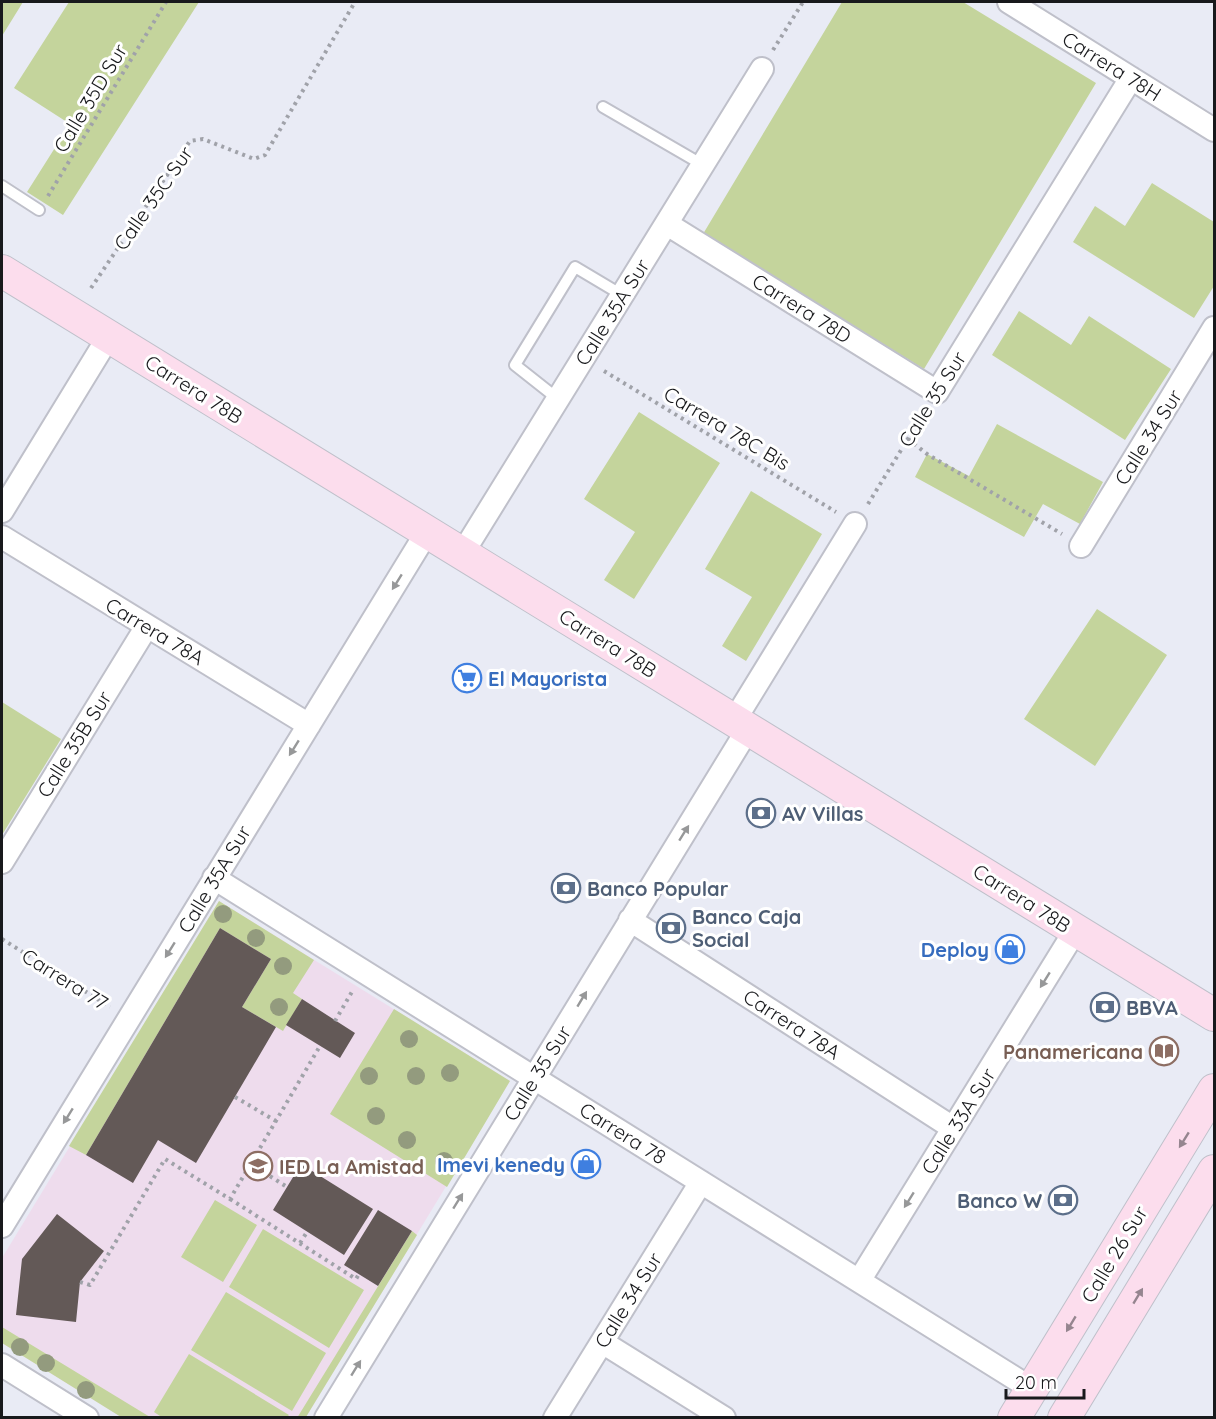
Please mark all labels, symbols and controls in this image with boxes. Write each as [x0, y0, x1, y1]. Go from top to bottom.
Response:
street label: Carrera 78H [1058, 26, 1166, 106]
street label: Calle 35D Sur [48, 39, 132, 157]
street label: Calle 35C Sur [108, 141, 198, 255]
street label: Calle 35A Sur [569, 254, 655, 370]
street label: Carrera 78D [748, 268, 856, 348]
street label: Calle 35 Sur [893, 346, 971, 451]
street label: Carrera 78B [140, 349, 248, 429]
street label: Carrera 78C Bis [659, 381, 795, 475]
street label: Calle 34 Sur [1109, 384, 1187, 489]
one-way arrow [391, 574, 402, 590]
street label: Carrera 78A [101, 592, 209, 670]
street label: Carrera 78B [554, 603, 662, 683]
supermarket icon: El Mayorista [451, 662, 483, 694]
place label: El Mayorista [488, 666, 607, 691]
street label: Calle 35B Sur [31, 686, 117, 802]
one-way arrow [289, 740, 300, 756]
bank icon: AV Villas [745, 797, 777, 829]
place label: AV Villas [782, 801, 863, 826]
street label: Calle 35A Sur [172, 820, 256, 937]
one-way arrow [679, 825, 690, 841]
street label: Carrera 78B [968, 858, 1076, 938]
bank icon: Banco Popular [550, 872, 582, 904]
place label: Banco Popular [587, 876, 729, 901]
place label: Banco Caja Social [692, 904, 801, 952]
bank icon: Banco Caja Social [655, 912, 687, 944]
shop icon: Deploy [994, 933, 1026, 965]
place label: Deploy [921, 937, 989, 962]
one-way arrow [165, 942, 176, 958]
street label: Carrera 77 [17, 943, 113, 1015]
one-way arrow [1039, 972, 1050, 988]
street label: Carrera 78A [739, 983, 845, 1065]
one-way arrow [577, 991, 588, 1007]
bank icon: BBVA [1089, 991, 1121, 1023]
place label: BBVA [1126, 995, 1178, 1020]
street label: Calle 35 Sur [498, 1020, 576, 1125]
library icon: Panamericana [1148, 1035, 1180, 1067]
place label: Panamericana [1003, 1039, 1143, 1064]
street label: Calle 33A Sur [915, 1063, 1001, 1179]
street label: Carrera 78 [575, 1097, 671, 1169]
one-way arrow [63, 1108, 74, 1124]
one-way arrow [1178, 1132, 1189, 1148]
shop icon: Imevi kenedy [570, 1148, 602, 1180]
school or university icon: IED La Amistad [242, 1150, 274, 1182]
place label: Imevi kenedy [437, 1152, 565, 1177]
place label: IED La Amistad [279, 1154, 424, 1179]
bank icon: Banco W [1047, 1184, 1079, 1216]
place label: Banco W [957, 1188, 1042, 1213]
one-way arrow [904, 1192, 915, 1208]
one-way arrow [453, 1193, 464, 1209]
street label: Calle 26 Sur [1075, 1201, 1153, 1307]
street label: Calle 34 Sur [589, 1247, 667, 1352]
one-way arrow [1132, 1288, 1143, 1304]
one-way arrow [1066, 1316, 1077, 1332]
one-way arrow [351, 1360, 362, 1376]
scale bar [1006, 1362, 1084, 1400]
text: 20 m [1015, 1371, 1057, 1394]

